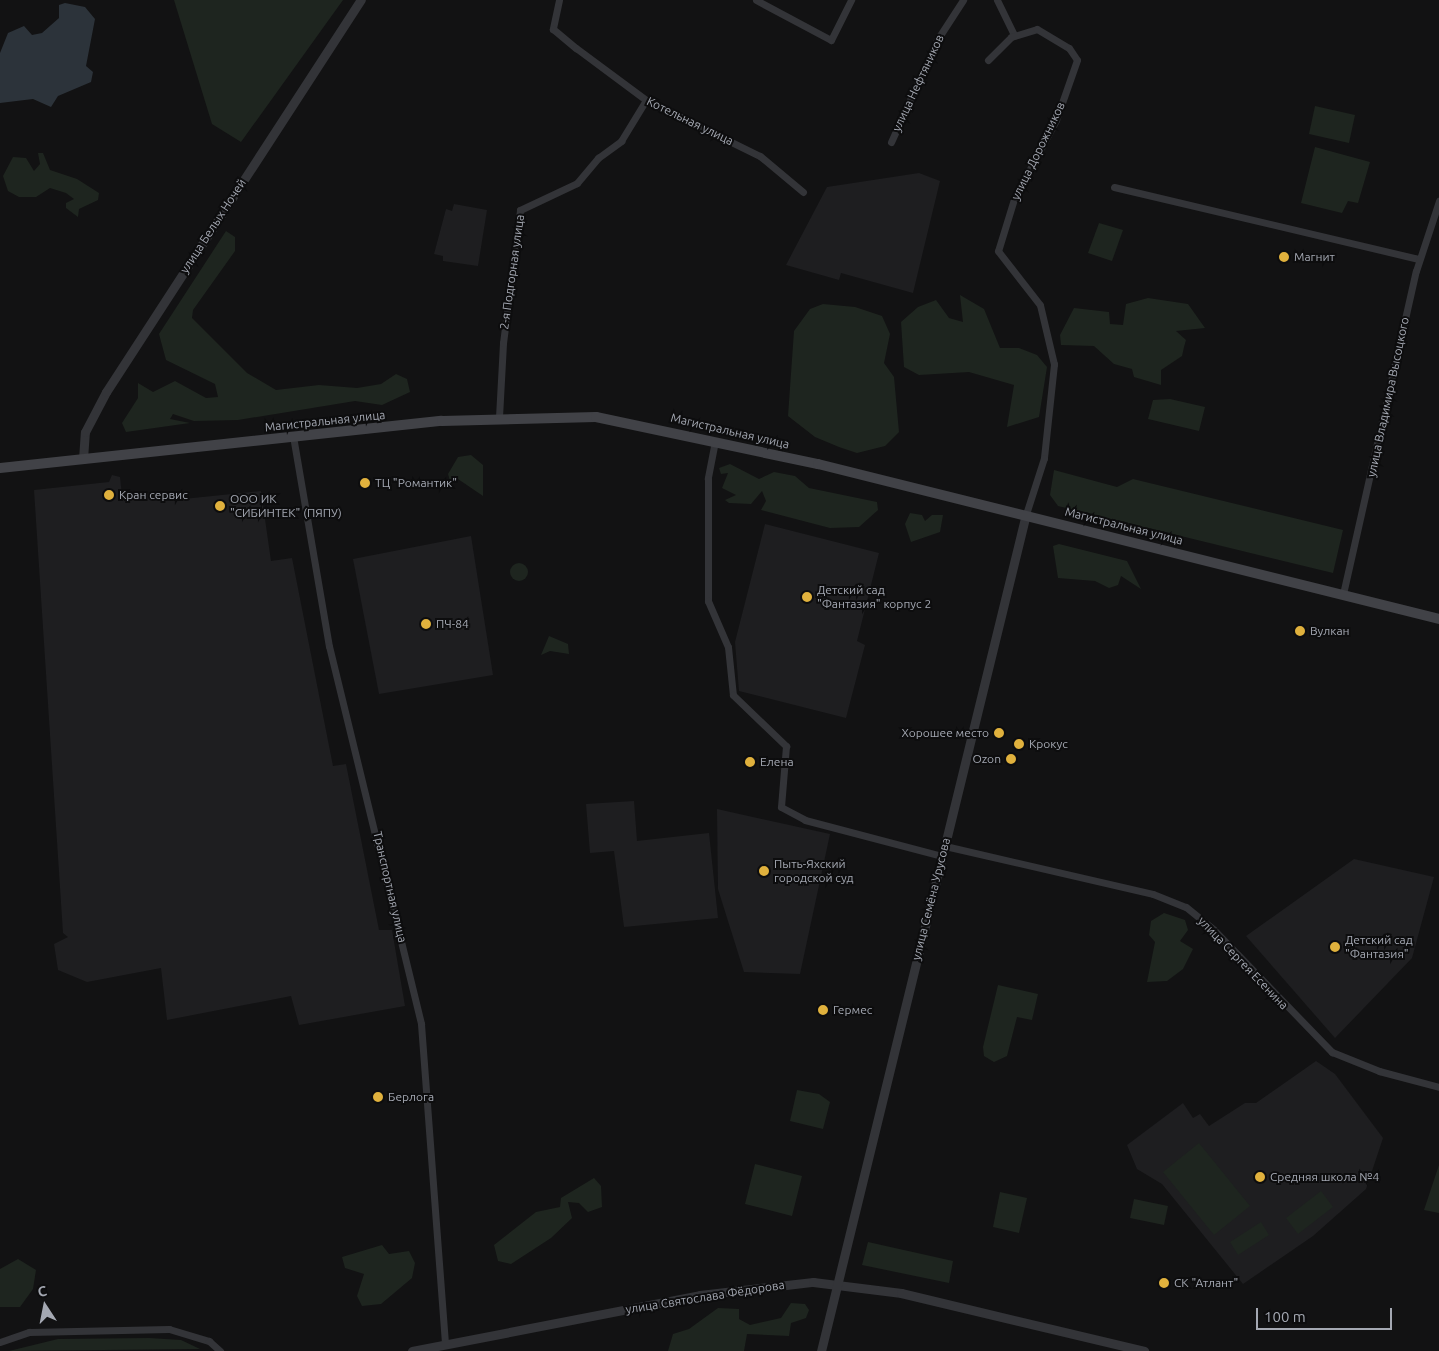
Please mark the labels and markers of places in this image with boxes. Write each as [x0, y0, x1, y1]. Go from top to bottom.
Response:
place label: Магнит [1294, 250, 1335, 264]
marker: Магнит [1278, 251, 1290, 263]
place label: ТЦ "Романтик" [375, 476, 457, 490]
marker: ТЦ "Романтик" [359, 477, 371, 489]
place label: Кран сервис [119, 488, 188, 502]
marker: Кран сервис [103, 489, 115, 501]
place label: ООО ИК "СИБИНТЕК" (ПЯПУ) [230, 492, 342, 520]
marker: ООО ИК "СИБИНТЕК" (ПЯПУ) [214, 500, 226, 512]
place label: Детский сад "Фантазия" корпус 2 [817, 583, 931, 611]
marker: Детский сад "Фантазия" корпус 2 [801, 591, 813, 603]
place label: ПЧ-84 [436, 617, 469, 631]
marker: ПЧ-84 [420, 618, 432, 630]
place label: Вулкан [1310, 624, 1350, 638]
marker: Вулкан [1294, 625, 1306, 637]
place label: Хорошее место [902, 726, 989, 740]
marker: Хорошее место [993, 727, 1005, 739]
place label: Крокус [1029, 737, 1068, 751]
marker: Крокус [1013, 738, 1025, 750]
place label: Ozon [972, 752, 1001, 766]
marker: Ozon [1005, 753, 1017, 765]
place label: Елена [760, 755, 794, 769]
marker: Елена [744, 756, 756, 768]
place label: Пыть-Яхский городской суд [774, 857, 854, 885]
marker: Пыть-Яхский городской суд [758, 865, 770, 877]
place label: Детский сад "Фантазия" [1345, 933, 1413, 961]
marker: Детский сад "Фантазия" [1329, 941, 1341, 953]
place label: Гермес [833, 1003, 872, 1017]
marker: Гермес [817, 1004, 829, 1016]
place label: Берлога [388, 1090, 434, 1104]
marker: Берлога [372, 1091, 384, 1103]
place label: Средняя школа №4 [1270, 1170, 1379, 1184]
marker: Средняя школа №4 [1254, 1171, 1266, 1183]
place label: СК "Атлант" [1174, 1276, 1238, 1290]
marker: СК "Атлант" [1158, 1277, 1170, 1289]

